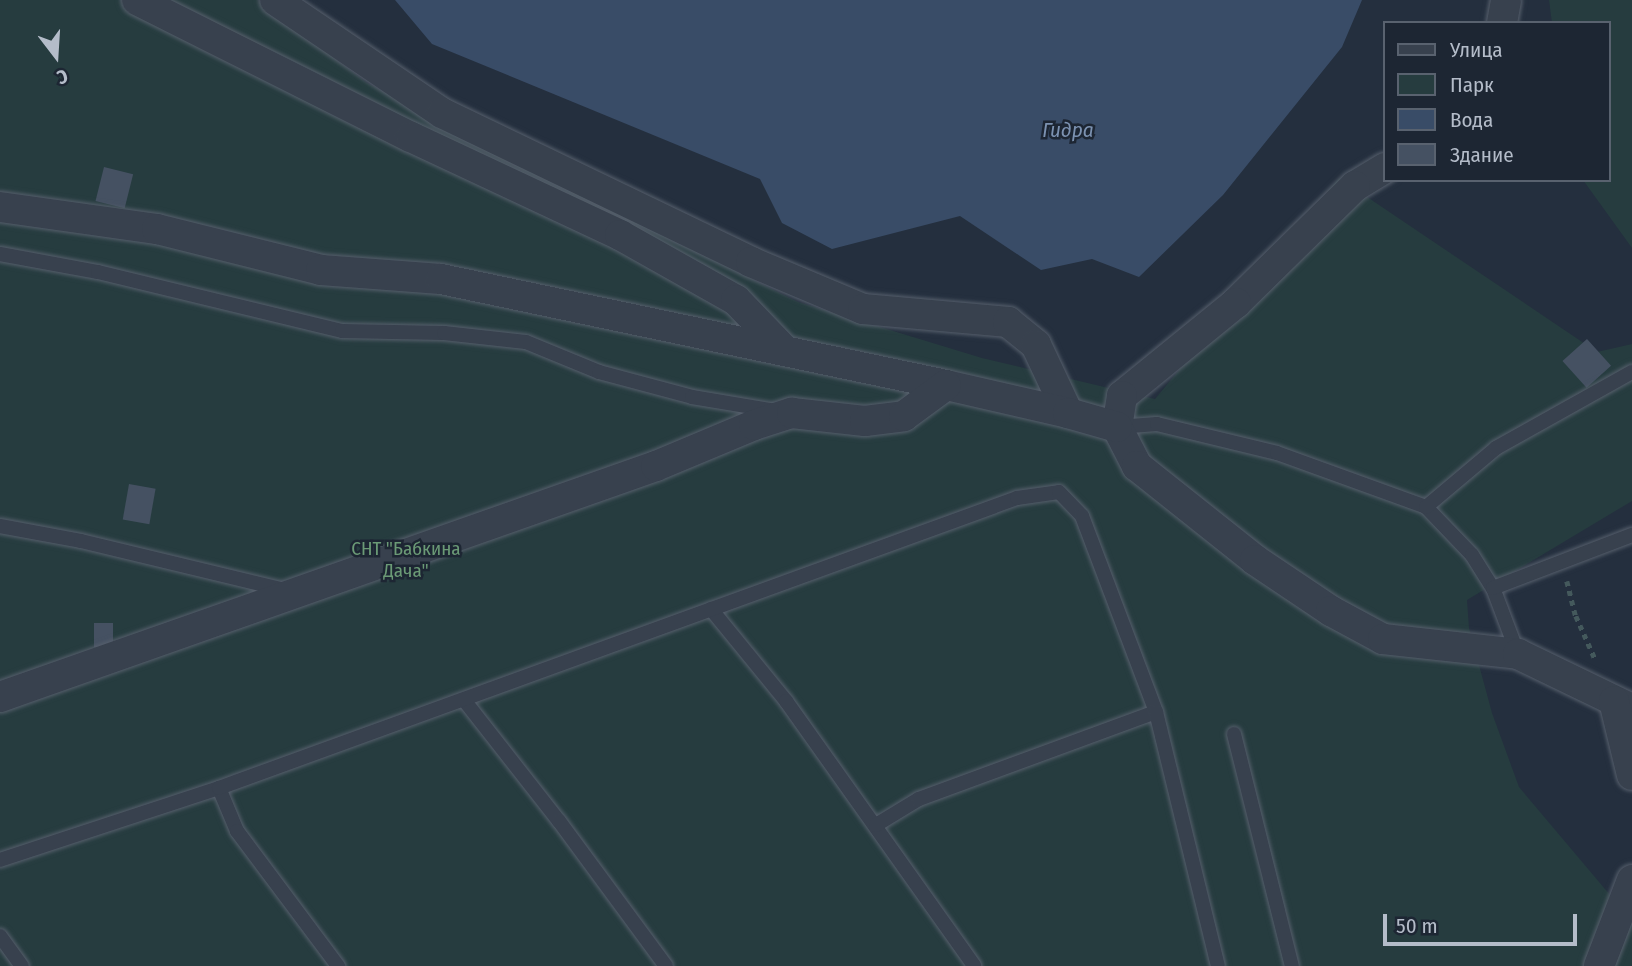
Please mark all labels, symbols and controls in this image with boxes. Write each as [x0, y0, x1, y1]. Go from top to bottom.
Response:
north arrow [21, 21, 91, 91]
legend [1384, 21, 1611, 182]
text: Улица [1450, 37, 1503, 63]
text: С [54, 64, 70, 89]
text: Парк [1450, 72, 1494, 98]
text: Вода [1450, 107, 1493, 133]
water label: Гидра [1042, 117, 1094, 143]
text: Здание [1450, 142, 1514, 168]
park label: СНТ "Бабкина Дача" [351, 538, 461, 582]
scale bar [1387, 900, 1581, 944]
text: 50 m [1396, 913, 1438, 939]

